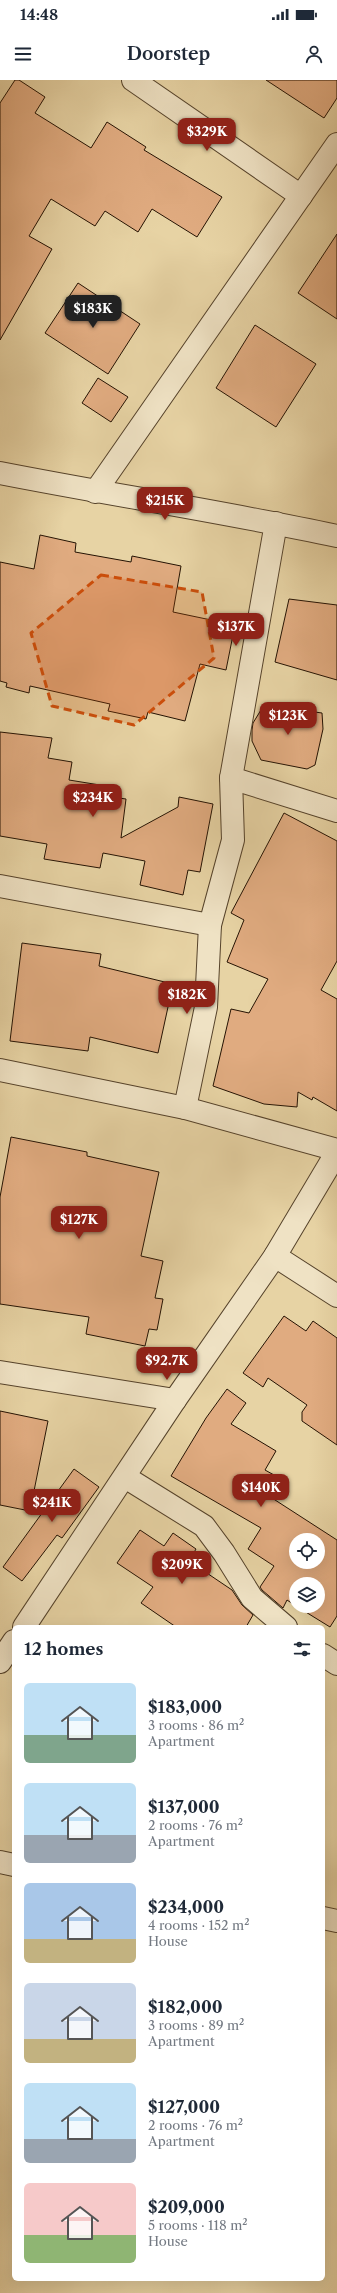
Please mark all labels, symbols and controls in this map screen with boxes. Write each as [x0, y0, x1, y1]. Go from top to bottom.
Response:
text: 14:48 [20, 5, 58, 24]
icon: menu [12, 43, 34, 65]
text: Doorstep [127, 43, 210, 65]
icon: person [303, 43, 325, 65]
pin: $329K [179, 118, 235, 152]
text: $329K [187, 123, 227, 139]
pin: $183K [65, 295, 121, 329]
text: $183K [74, 300, 112, 316]
pin: $215K [137, 487, 193, 521]
text: $215K [146, 492, 184, 508]
pin: $137K [208, 613, 264, 647]
text: $137K [217, 618, 255, 634]
pin: $123K [260, 702, 316, 736]
text: $123K [269, 707, 307, 723]
pin: $234K [65, 784, 121, 818]
text: $234K [73, 789, 113, 805]
pin: $182K [159, 981, 215, 1015]
text: $182K [167, 986, 207, 1002]
pin: $127K [51, 1206, 107, 1240]
text: $127K [60, 1211, 98, 1227]
pin: $92.7K [134, 1347, 200, 1381]
text: $92.7K [145, 1352, 189, 1368]
pin: $140K [233, 1474, 289, 1508]
text: $140K [241, 1479, 281, 1495]
pin: $241K [24, 1489, 80, 1523]
text: $241K [33, 1494, 71, 1510]
map controls [289, 1533, 325, 1613]
button: locate [289, 1533, 325, 1569]
pin: $209K [154, 1551, 210, 1585]
text: $209K [161, 1556, 203, 1572]
button: layers [289, 1577, 325, 1613]
icon: filters [291, 1638, 313, 1660]
text: 12 homes [24, 1639, 103, 1659]
text: $183,000 [148, 1697, 222, 1717]
icon: home [56, 1699, 104, 1747]
text: 3 rooms · 86 m² [148, 1717, 244, 1733]
text: Apartment [148, 1733, 215, 1749]
text: $137,000 [148, 1797, 220, 1817]
icon: home [56, 1799, 104, 1847]
text: 2 rooms · 76 m² [148, 1817, 243, 1833]
text: Apartment [148, 1833, 215, 1849]
text: $234,000 [148, 1897, 224, 1917]
icon: home [56, 1899, 104, 1947]
text: 4 rooms · 152 m² [148, 1917, 249, 1933]
text: House [148, 1933, 188, 1949]
text: $182,000 [148, 1997, 223, 2017]
icon: home [56, 1999, 104, 2047]
text: 3 rooms · 89 m² [148, 2017, 244, 2033]
text: Apartment [148, 2033, 215, 2049]
text: $127,000 [148, 2097, 220, 2117]
icon: home [56, 2099, 104, 2147]
text: 2 rooms · 76 m² [148, 2117, 243, 2133]
text: Apartment [148, 2133, 215, 2149]
text: $209,000 [148, 2197, 225, 2217]
icon: home [56, 2199, 104, 2247]
text: 5 rooms · 118 m² [148, 2217, 248, 2233]
text: House [148, 2233, 188, 2249]

